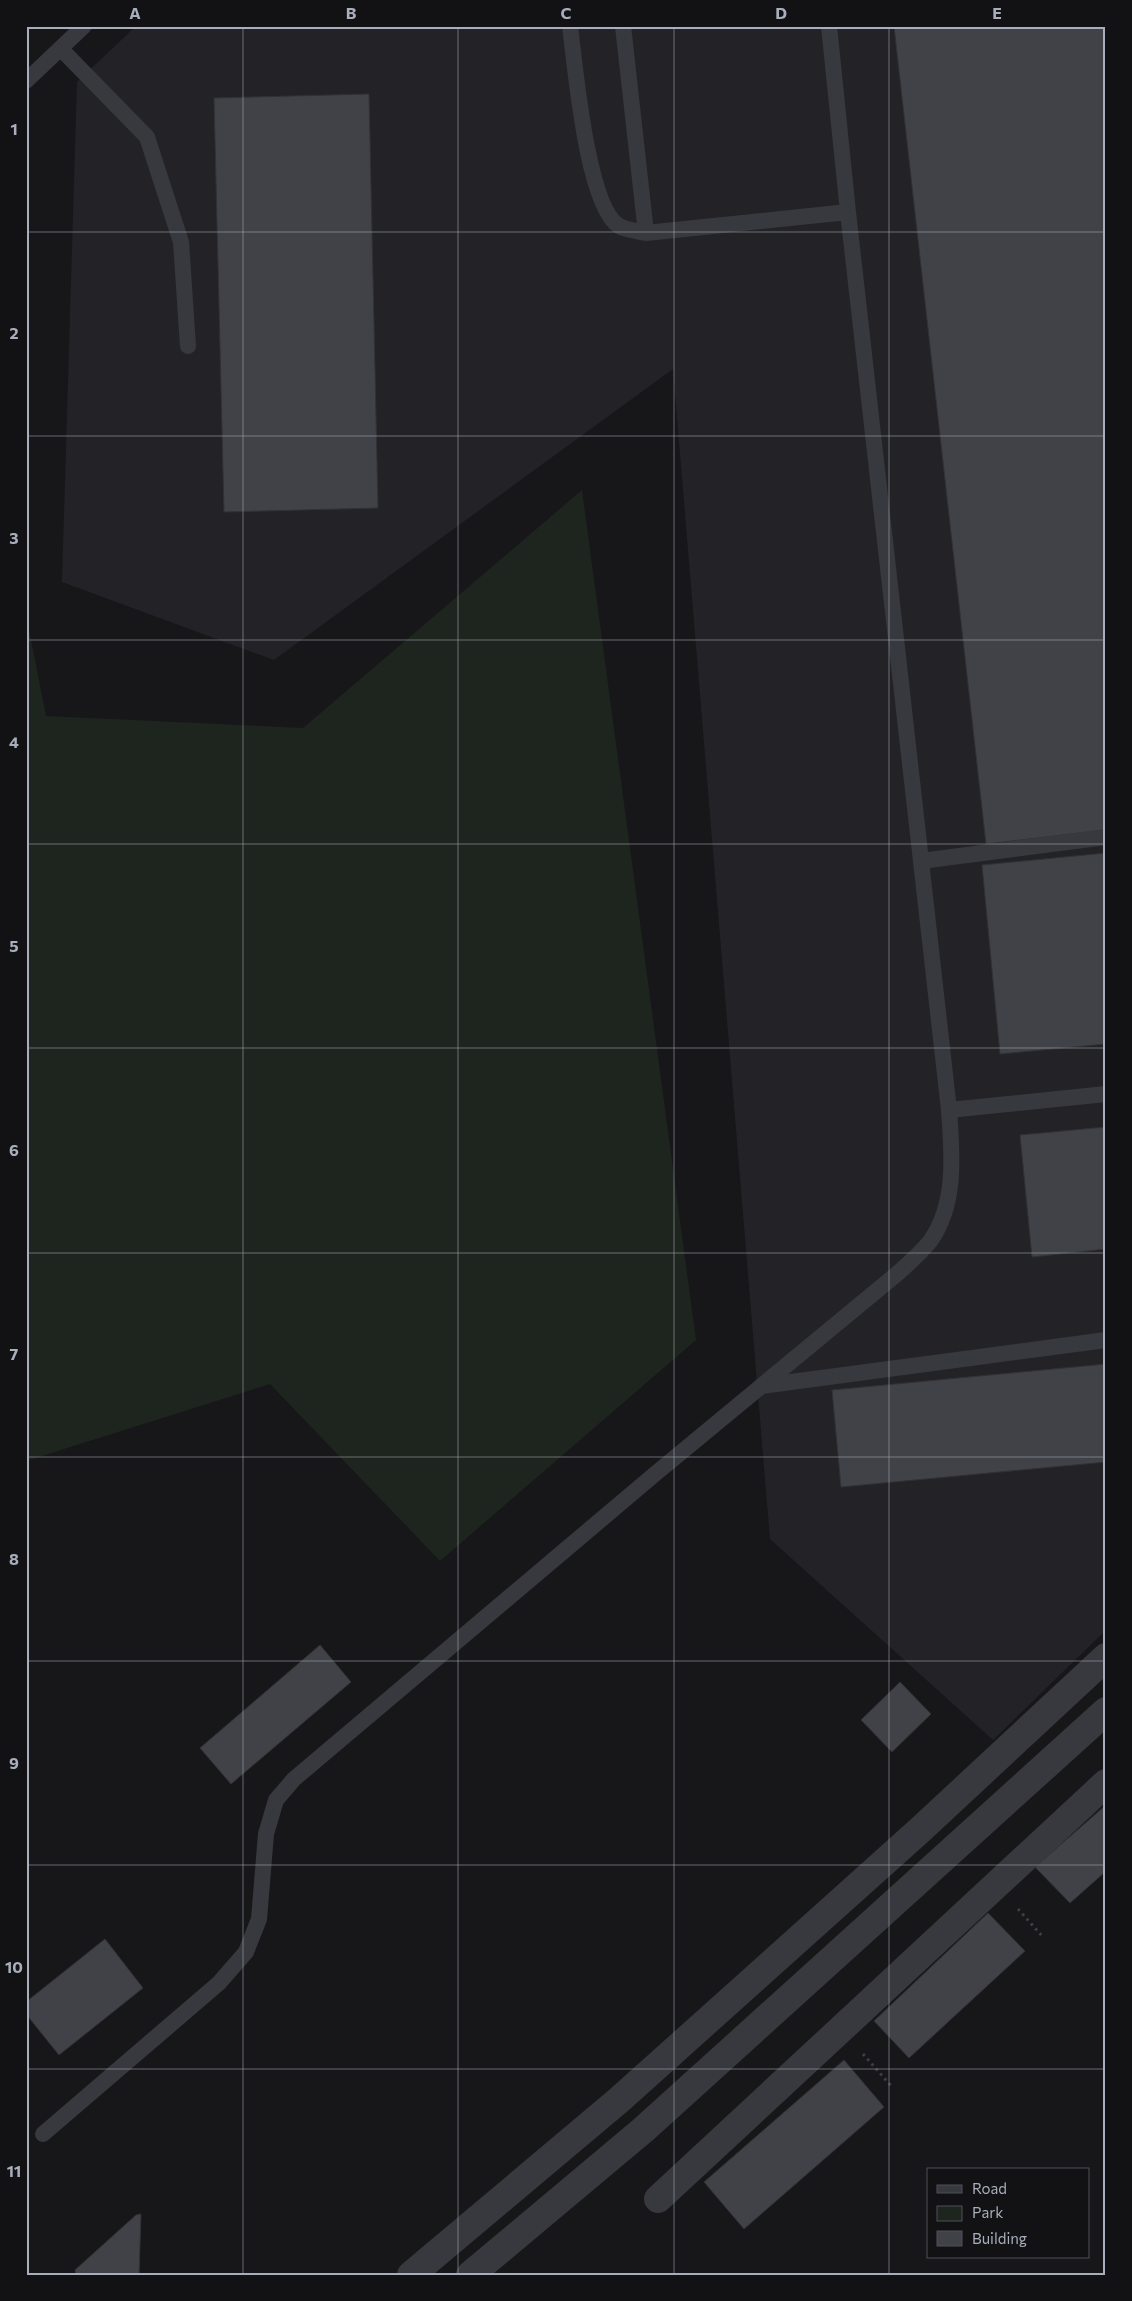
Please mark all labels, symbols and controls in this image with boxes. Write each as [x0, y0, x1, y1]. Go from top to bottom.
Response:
text: A [129, 3, 141, 22]
text: B [346, 3, 357, 22]
text: C [561, 3, 572, 22]
text: D [775, 3, 787, 22]
text: E [992, 3, 1002, 22]
text: 1 [10, 119, 18, 138]
text: 2 [9, 323, 19, 342]
text: 3 [9, 528, 19, 547]
text: 4 [9, 732, 19, 751]
text: 5 [9, 936, 19, 955]
text: 6 [9, 1140, 19, 1159]
text: 7 [10, 1344, 19, 1363]
text: 8 [9, 1549, 19, 1568]
text: 9 [9, 1753, 19, 1772]
text: 10 [5, 1957, 23, 1976]
text: 11 [7, 2161, 21, 2180]
legend [927, 2168, 1090, 2258]
text: Road [972, 2179, 1007, 2197]
text: Park [972, 2203, 1003, 2221]
text: Building [972, 2229, 1027, 2247]

